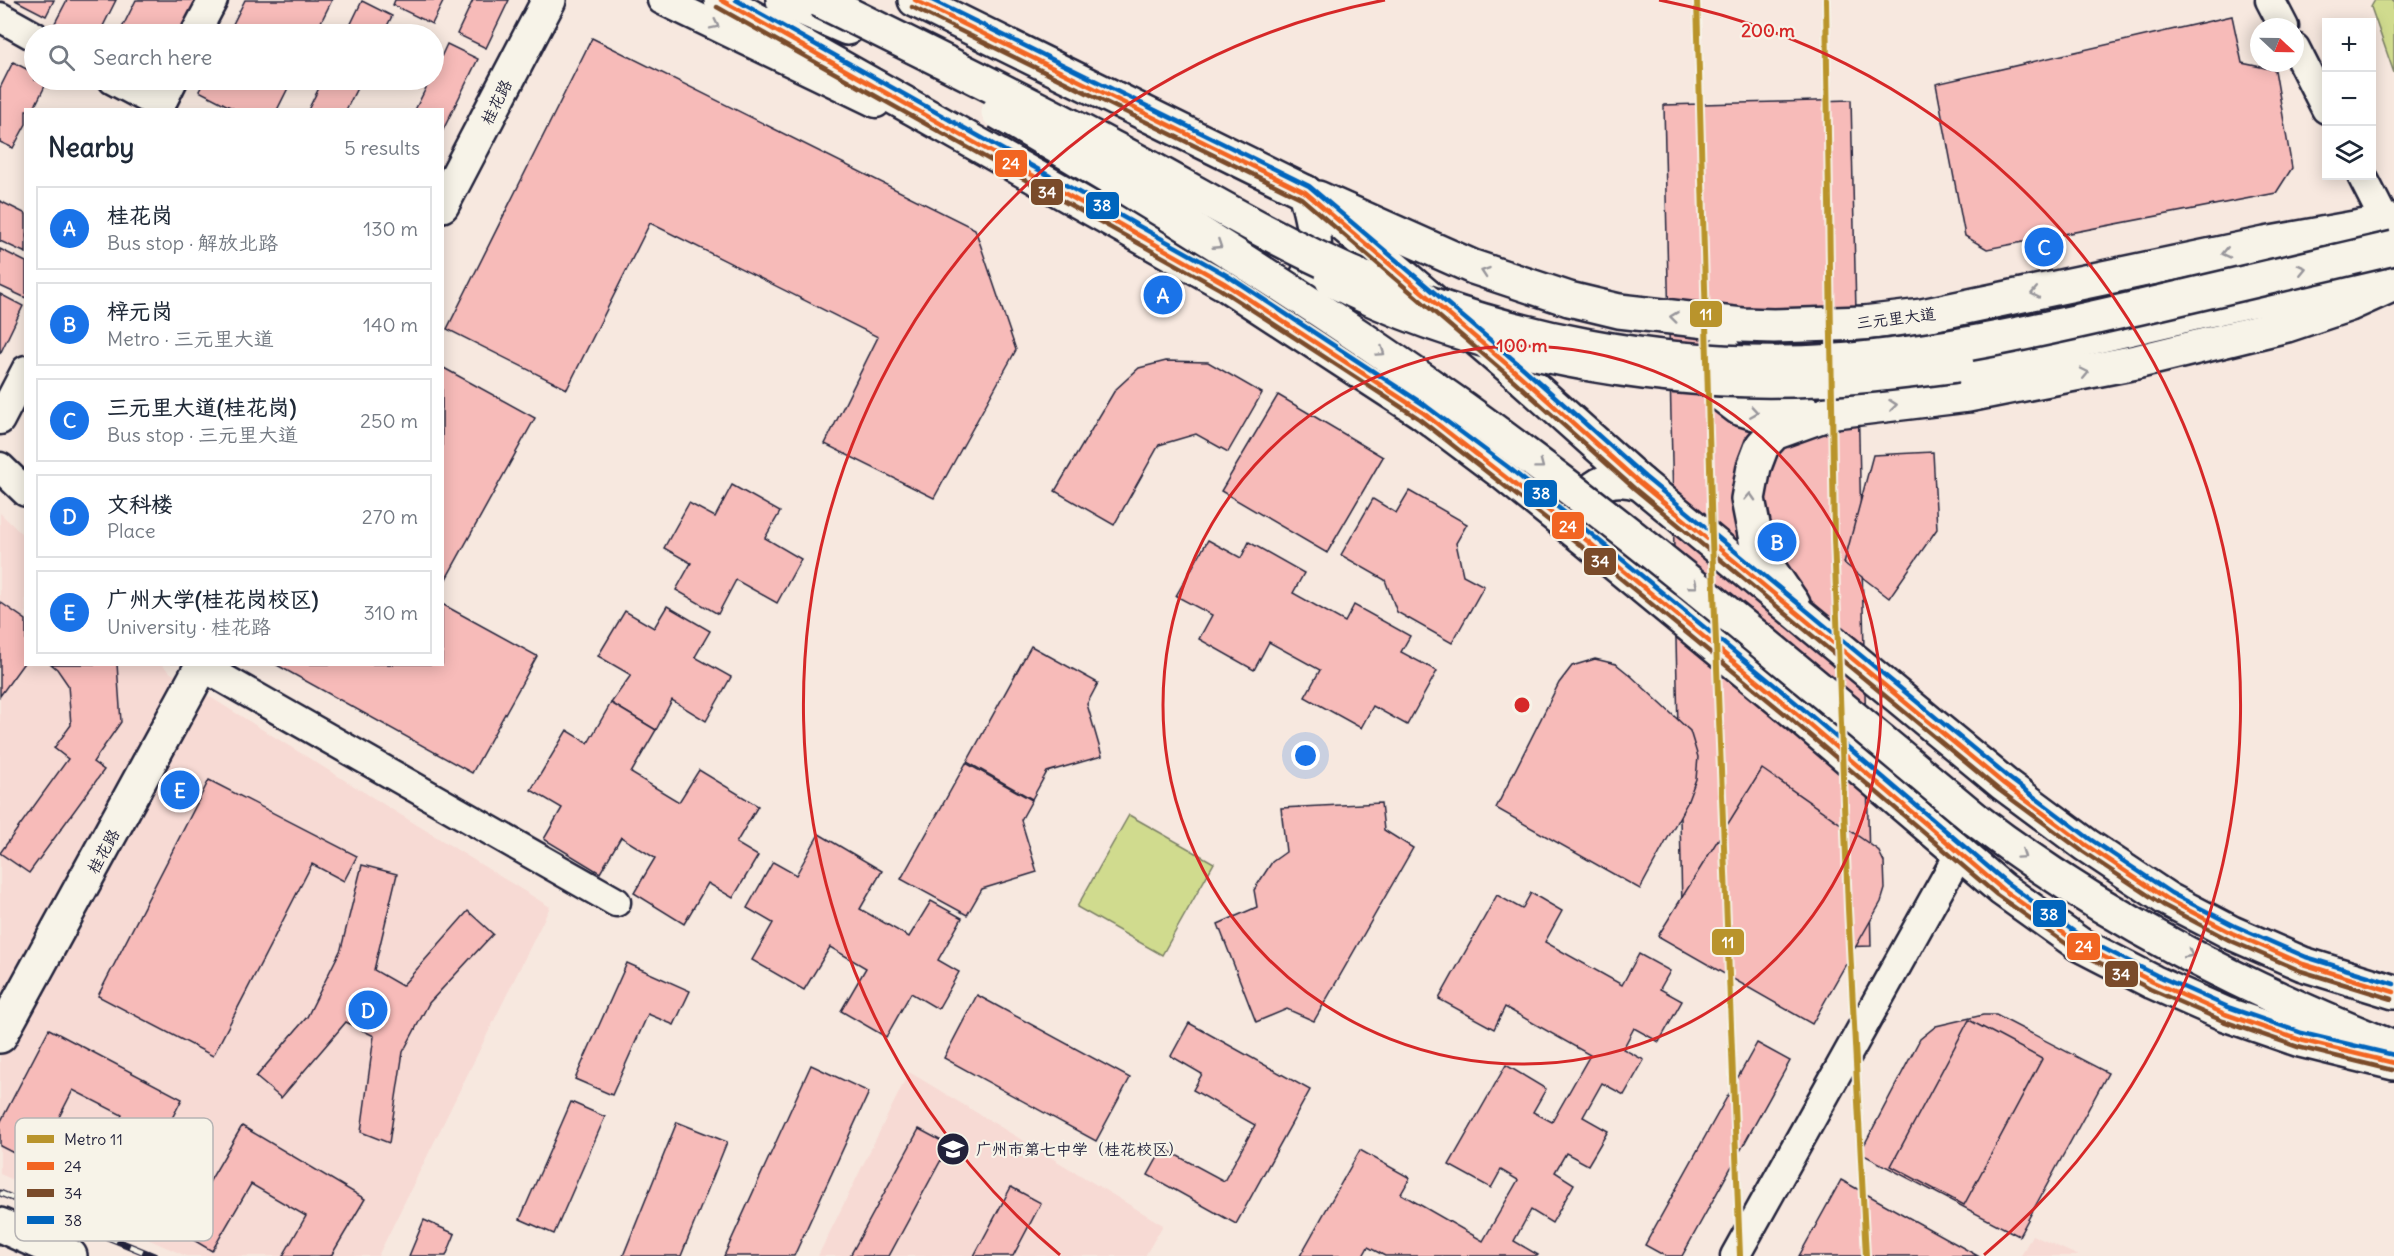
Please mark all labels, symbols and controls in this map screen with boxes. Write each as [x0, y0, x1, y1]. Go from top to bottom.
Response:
one-way arrow [708, 18, 719, 30]
north arrow [2250, 18, 2304, 72]
map controls [2322, 18, 2376, 180]
button: + [2322, 18, 2376, 72]
text: 200 m [1741, 19, 1795, 42]
search box [24, 24, 444, 90]
icon: search [45, 41, 78, 74]
text: Search here [93, 43, 212, 71]
button: − [2322, 72, 2376, 126]
street label: 桂花路 [476, 76, 516, 128]
button: layers [2322, 126, 2376, 180]
text: Nearby [48, 131, 134, 164]
text: 5 results [344, 135, 420, 160]
line badge: 24 [994, 149, 1028, 178]
text: 24 [1002, 153, 1020, 173]
line badge: 34 [1030, 178, 1064, 206]
text: 34 [1038, 182, 1056, 202]
line badge: 38 [1085, 191, 1120, 220]
text: 38 [1093, 195, 1111, 215]
text: 桂花岗 [107, 201, 173, 229]
text: A [63, 216, 76, 241]
text: 130 m [363, 216, 418, 241]
pin: C [2024, 224, 2064, 270]
text: Bus stop · 解放北路 [107, 230, 278, 255]
one-way arrow [1212, 238, 1222, 250]
one-way arrow [2221, 245, 2231, 258]
one-way arrow [2296, 264, 2306, 277]
one-way arrow [1481, 266, 1491, 279]
pin: A [1144, 272, 1182, 318]
one-way arrow [2030, 286, 2040, 299]
text: 梓元岗 [107, 297, 173, 325]
line badge: 11 [1689, 300, 1723, 328]
street label: 三元里大道 [1855, 303, 1937, 333]
text: 11 [1700, 304, 1712, 324]
text: B [63, 312, 76, 337]
text: 140 m [363, 312, 418, 337]
one-way arrow [1670, 312, 1679, 324]
text: Metro · 三元里大道 [107, 326, 274, 351]
text: 100 m [1497, 334, 1548, 357]
one-way arrow [1375, 345, 1386, 356]
one-way arrow [2080, 367, 2090, 380]
text: 三元里大道(桂花岗) [107, 393, 296, 421]
one-way arrow [1888, 399, 1897, 412]
one-way arrow [1750, 405, 1759, 417]
text: C [63, 408, 76, 433]
text: 250 m [360, 408, 418, 433]
text: Bus stop · 三元里大道 [107, 422, 298, 447]
one-way arrow [1533, 458, 1544, 469]
line badge: 38 [1523, 479, 1558, 508]
text: 38 [1532, 483, 1550, 503]
text: 文科楼 [107, 490, 173, 518]
one-way arrow [1743, 492, 1756, 501]
text: D [62, 504, 77, 529]
text: 270 m [362, 504, 418, 529]
line badge: 24 [1551, 511, 1585, 540]
text: 24 [1559, 516, 1577, 536]
text: Place [107, 518, 155, 543]
pin: B [1758, 520, 1796, 564]
line badge: 34 [1583, 547, 1617, 576]
text: 34 [1591, 551, 1609, 571]
one-way arrow [1687, 577, 1698, 588]
text: 广州大学(桂花岗校区) [107, 585, 318, 613]
text: E [64, 600, 75, 625]
text: 310 m [363, 600, 418, 625]
text: University · 桂花路 [107, 614, 271, 639]
centre of rings [1512, 695, 1532, 715]
your location [1291, 741, 1320, 770]
pin: E [160, 768, 200, 812]
street label: 桂花路 [83, 825, 123, 877]
one-way arrow [2015, 848, 2026, 859]
line badge: 38 [2032, 899, 2067, 928]
text: 38 [2040, 904, 2058, 924]
line badge: 11 [1711, 928, 1745, 956]
text: 11 [1722, 932, 1734, 952]
line badge: 24 [2066, 932, 2101, 961]
text: 24 [2075, 936, 2093, 956]
one-way arrow [2183, 947, 2194, 958]
line badge: 34 [2104, 960, 2139, 988]
text: 34 [2112, 964, 2130, 984]
pin: D [348, 988, 388, 1032]
legend [15, 1118, 213, 1241]
text: Metro 11 [64, 1129, 123, 1149]
school or university icon: 广州市第七中学（桂花校区） [935, 1131, 971, 1167]
place label: 广州市第七中学（桂花校区） [976, 1139, 1184, 1159]
text: 24 [64, 1156, 82, 1176]
text: 34 [64, 1183, 82, 1203]
text: 38 [64, 1210, 82, 1230]

